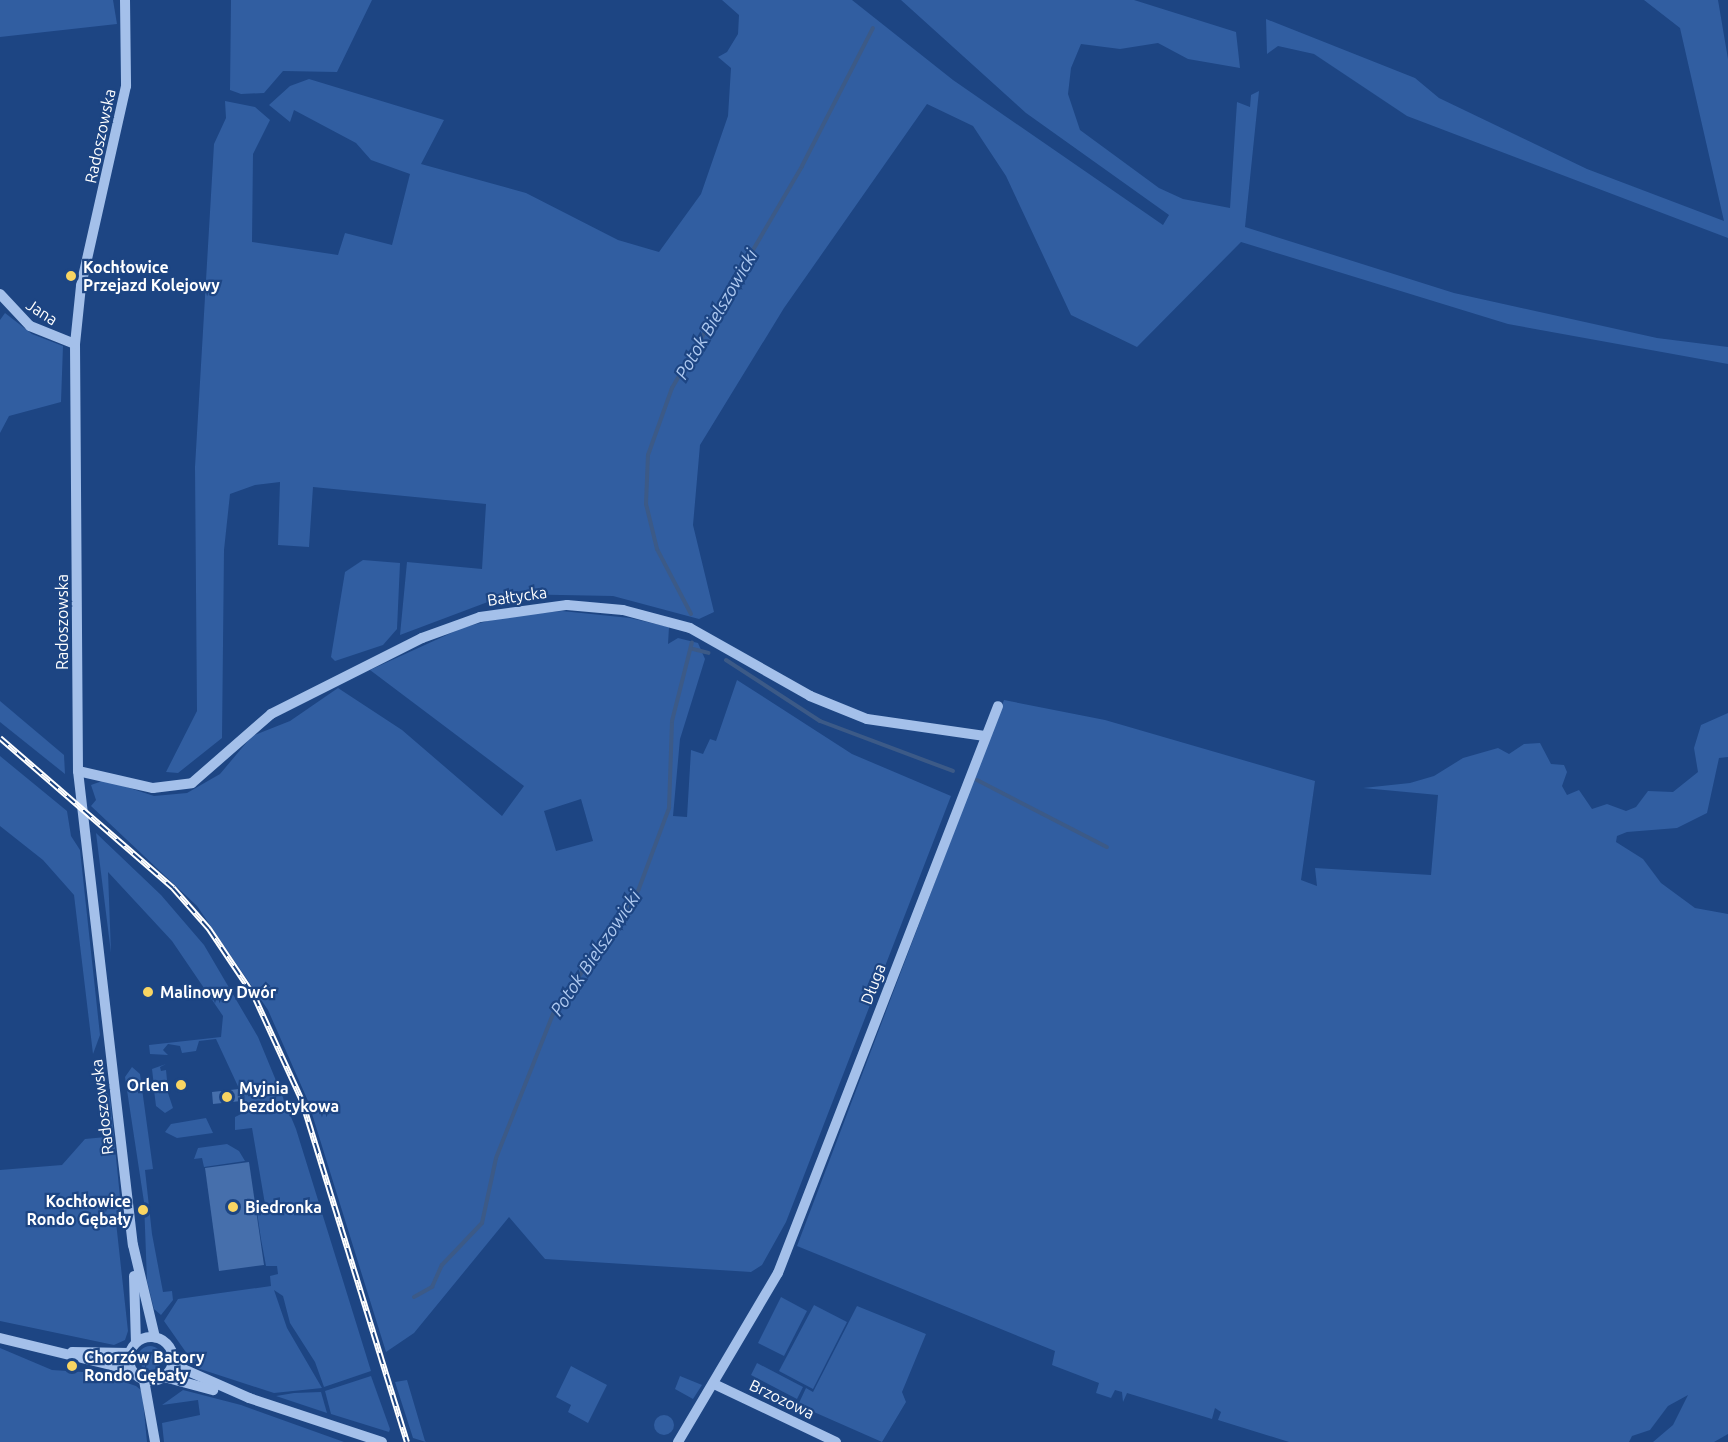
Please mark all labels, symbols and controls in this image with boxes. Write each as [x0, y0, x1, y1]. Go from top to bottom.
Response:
street label: Radoszowska [81, 87, 119, 185]
water label: Potok Bielszowicki [670, 245, 762, 383]
place label: Kochłowice Przejazd Kolejowy [83, 257, 220, 295]
marker: Kochłowice Przejazd Kolejowy [64, 269, 78, 283]
street label: Jana [23, 295, 61, 329]
street label: Radoszowska [52, 574, 72, 670]
street label: Bałtycka [486, 582, 548, 610]
water label: Potok Bielszowicki [545, 886, 645, 1020]
street label: Długa [856, 961, 890, 1007]
place label: Malinowy Dwór [160, 982, 276, 1002]
marker: Malinowy Dwór [141, 985, 155, 999]
street label: Radoszowska [87, 1058, 117, 1156]
place label: Orlen [126, 1075, 169, 1095]
marker: Orlen [174, 1078, 188, 1092]
place label: Myjnia bezdotykowa [239, 1078, 339, 1116]
marker: Myjnia bezdotykowa [220, 1090, 234, 1104]
place label: Kochłowice Rondo Gębały [26, 1191, 131, 1229]
place label: Biedronka [245, 1197, 322, 1217]
marker: Biedronka [226, 1200, 240, 1214]
marker: Kochłowice Rondo Gębały [136, 1203, 150, 1217]
place label: Chorzów Batory Rondo Gębały [84, 1347, 204, 1385]
marker: Chorzów Batory Rondo Gębały [65, 1359, 79, 1373]
street label: Brzozowa [746, 1375, 818, 1423]

